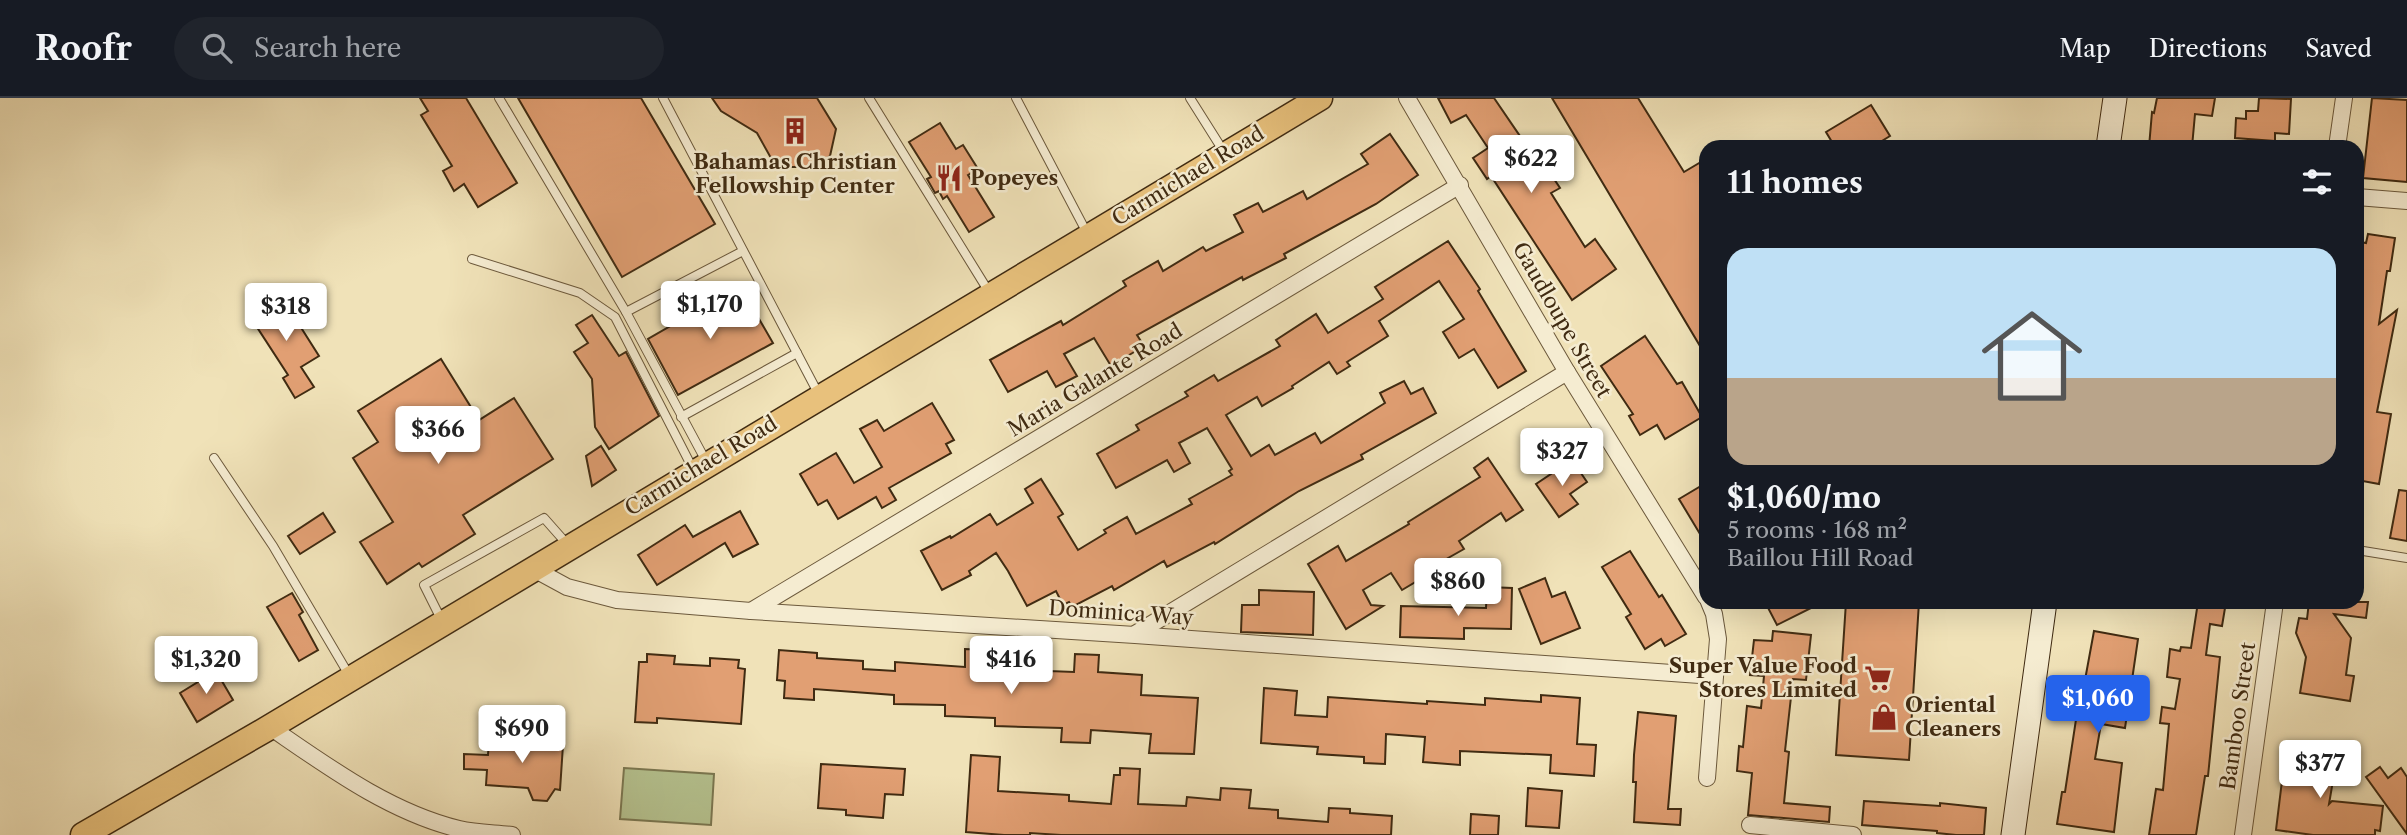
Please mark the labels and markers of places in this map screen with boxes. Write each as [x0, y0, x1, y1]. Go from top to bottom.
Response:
building icon: Bahamas Christian Fellowship Center [780, 116, 810, 146]
pin: $622 [1490, 136, 1572, 195]
place label: Bahamas Christian Fellowship Center [693, 149, 897, 198]
restaurant icon: Popeyes [934, 163, 964, 193]
place label: Popeyes [970, 165, 1058, 190]
pin: $1,170 [653, 282, 767, 341]
pin: $318 [245, 284, 327, 343]
pin: $366 [397, 406, 479, 466]
pin: $327 [1521, 428, 1603, 488]
pin: $860 [1417, 559, 1499, 618]
pin: $1,320 [149, 636, 263, 696]
pin: $416 [970, 636, 1052, 696]
place label: Super Value Food Stores Limited [1669, 653, 1857, 702]
supermarket icon: Super Value Food Stores Limited [1863, 663, 1893, 693]
pin: $1,060 [2041, 676, 2155, 735]
place label: Oriental Cleaners [1905, 692, 2001, 741]
shop icon: Oriental Cleaners [1869, 702, 1899, 732]
pin: $690 [481, 706, 563, 765]
pin: $377 [2279, 740, 2361, 800]

